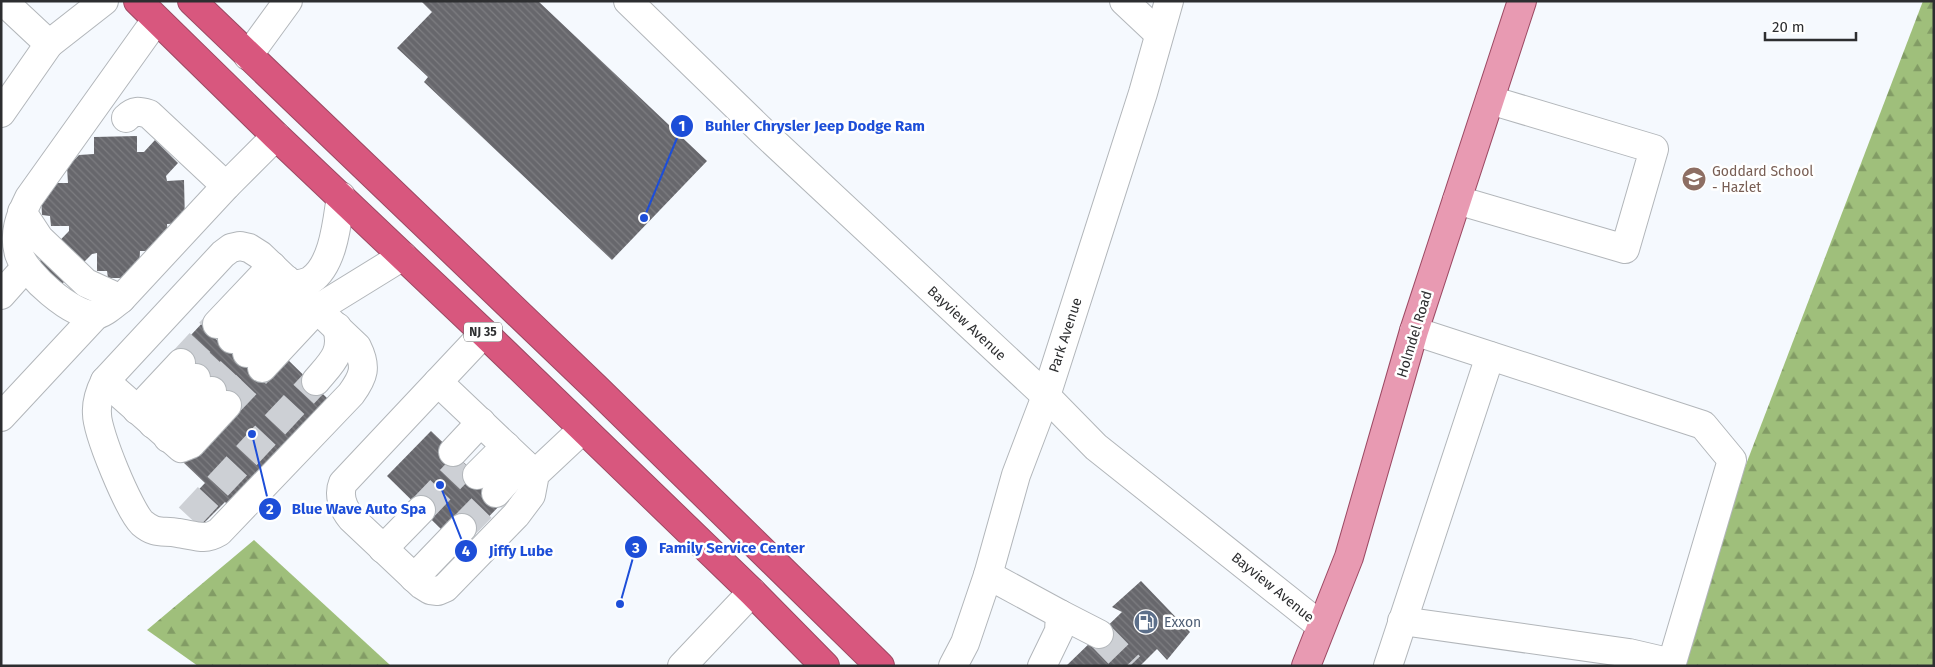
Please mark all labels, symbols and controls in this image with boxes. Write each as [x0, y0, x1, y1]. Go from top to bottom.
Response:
scale bar [1765, 10, 1856, 42]
text: 20 m [1772, 18, 1805, 36]
callout: Buhler Chrysler Jeep Dodge Ram [670, 111, 935, 141]
text: 1 [679, 117, 685, 135]
text: Buhler Chrysler Jeep Dodge Ram [705, 117, 925, 135]
place label: Goddard School - Hazlet [1712, 163, 1813, 196]
school or university icon: Goddard School - Hazlet [1681, 166, 1707, 192]
street label: Bayview Avenue [924, 283, 1010, 364]
street label: Holmdel Road [1393, 289, 1436, 380]
street label: Park Avenue [1045, 296, 1086, 375]
road number: NJ 35 [464, 322, 502, 342]
callout: Blue Wave Auto Spa [257, 494, 437, 524]
text: 2 [266, 500, 274, 518]
text: Blue Wave Auto Spa [292, 500, 426, 518]
callout: Family Service Center [624, 532, 815, 562]
callout: Jiffy Lube [454, 536, 563, 566]
text: 3 [631, 539, 640, 557]
text: Family Service Center [659, 539, 806, 557]
text: 4 [462, 542, 471, 560]
text: Jiffy Lube [488, 542, 553, 560]
street label: Bayview Avenue [1228, 549, 1317, 626]
fuel station icon: Exxon [1133, 609, 1159, 635]
place label: Exxon [1164, 614, 1201, 631]

